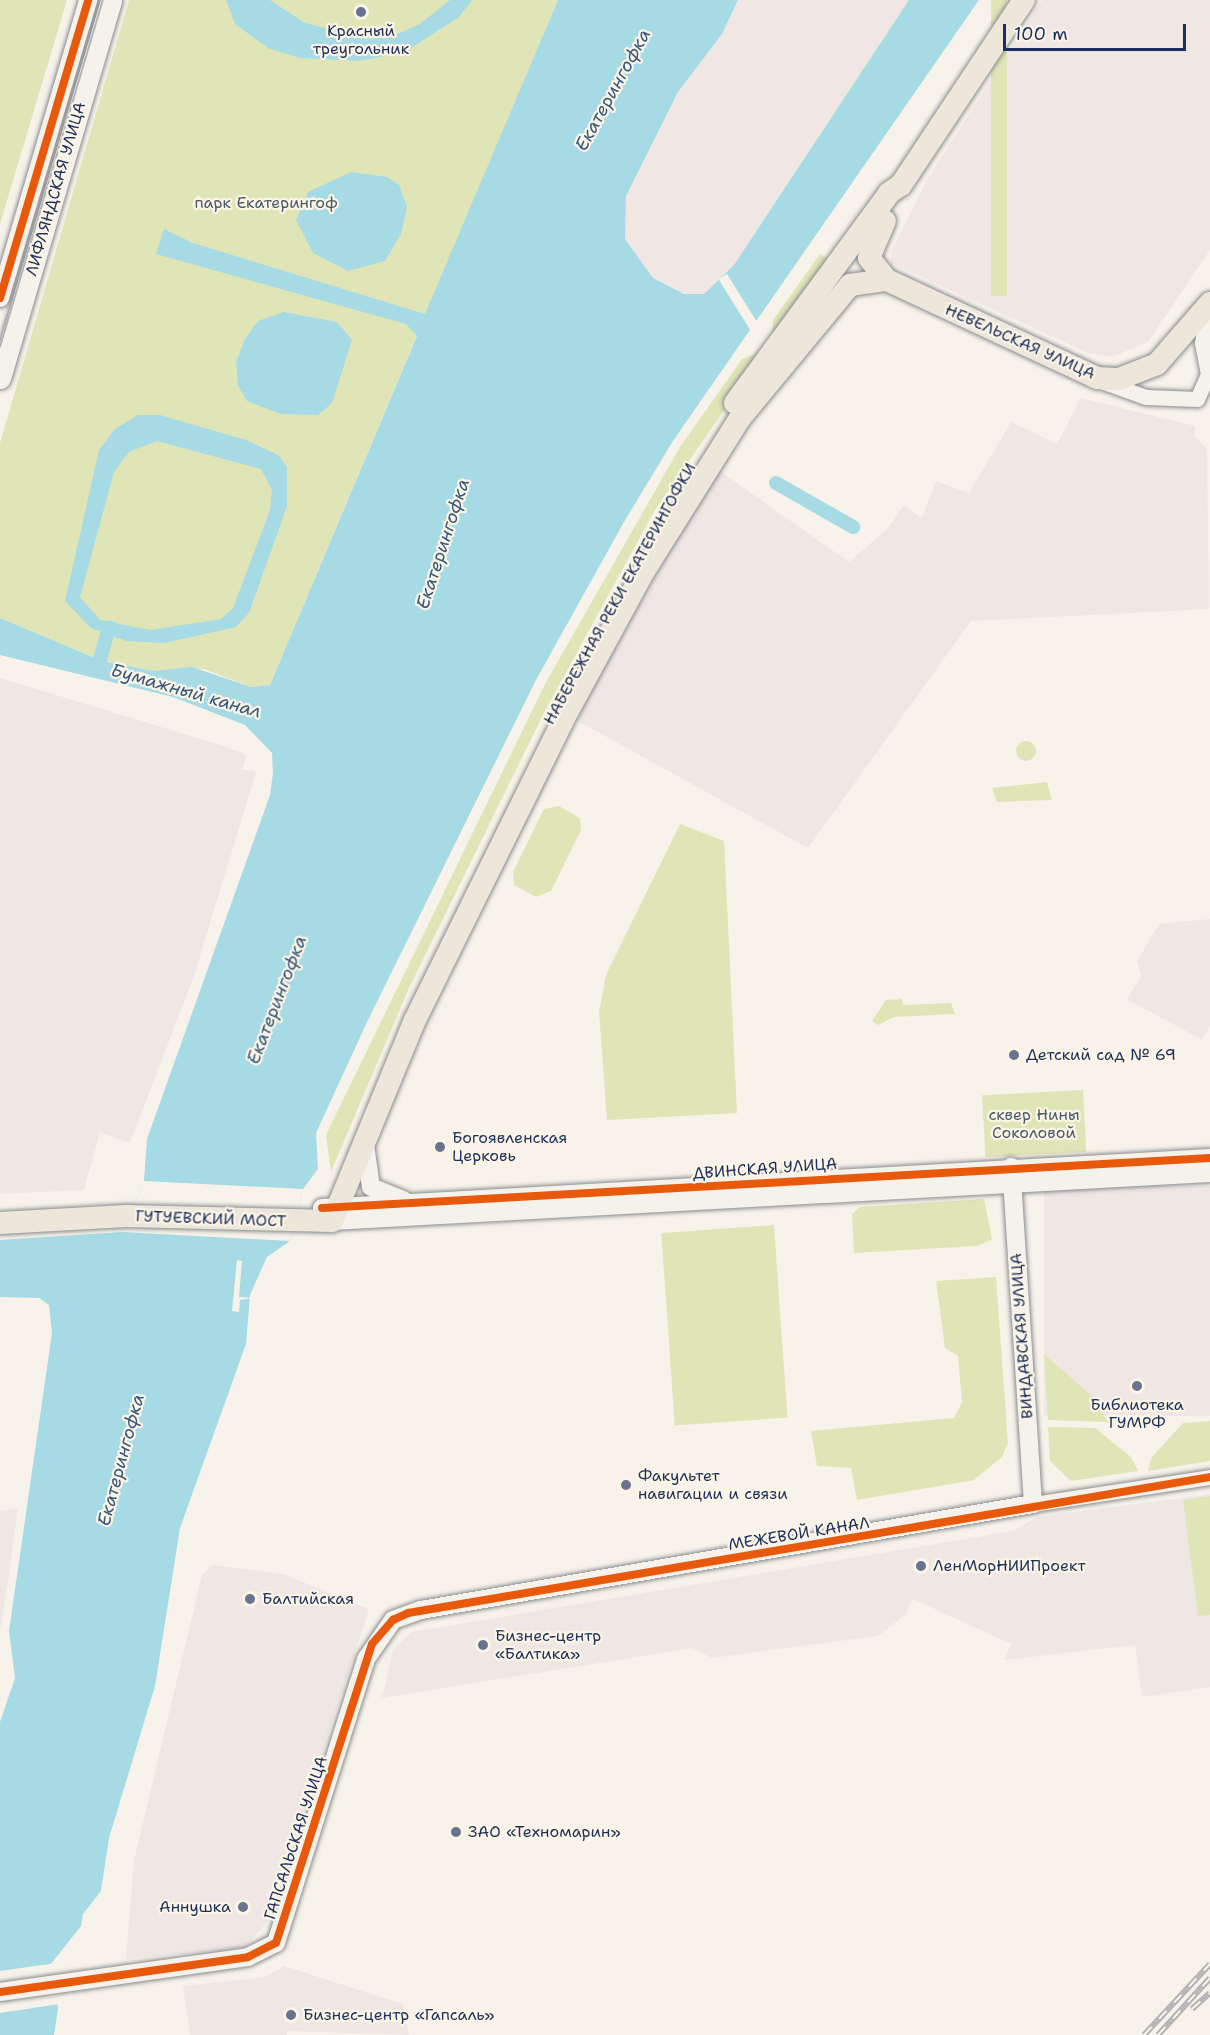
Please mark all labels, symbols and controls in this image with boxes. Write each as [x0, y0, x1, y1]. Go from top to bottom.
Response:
marker: Красный треугольник [354, 5, 368, 19]
scale bar [1006, 12, 1189, 50]
place label: Красный треугольник [313, 21, 409, 59]
text: 100 m [1014, 22, 1068, 46]
water label: Екатерингофка [571, 25, 655, 155]
street label: ЛИФЛЯНДСКАЯ УЛИЦА [22, 100, 90, 278]
park label: парк Екатерингоф [195, 193, 337, 213]
street label: НЕВЕЛЬСКАЯ УЛИЦА [942, 300, 1098, 384]
street label: НАБЕРЕЖНАЯ РЕКИ ЕКАТЕРИНГОФКИ [540, 460, 700, 728]
water label: Екатерингофка [412, 476, 474, 612]
water label: Бумажный канал [108, 659, 264, 723]
water label: Екатерингофка [243, 933, 311, 1067]
place label: Детский сад № 69 [1026, 1045, 1176, 1065]
marker: Детский сад № 69 [1007, 1048, 1021, 1062]
park label: сквер Нины Соколовой [988, 1105, 1080, 1143]
place label: Богоявленская Церковь [452, 1128, 567, 1166]
marker: Богоявленская Церковь [433, 1140, 447, 1154]
street label: ДВИНСКАЯ УЛИЦА [692, 1154, 838, 1184]
street label: ГУТУЕВСКИЙ МОСТ [135, 1207, 287, 1231]
street label: ВИНДАВСКАЯ УЛИЦА [1007, 1252, 1037, 1420]
marker: Библиотека ГУМРФ [1130, 1379, 1144, 1393]
water label: Екатерингофка [93, 1392, 149, 1528]
place label: Библиотека ГУМРФ [1090, 1395, 1184, 1433]
place label: Факультет навигации и связи [638, 1466, 788, 1504]
marker: Факультет навигации и связи [619, 1478, 633, 1492]
street label: МЕЖЕВОЙ КАНАЛ [727, 1513, 871, 1555]
place label: ЛенМорНИИПроект [933, 1556, 1086, 1576]
marker: ЛенМорНИИПроект [914, 1559, 928, 1573]
place label: Балтийская [262, 1589, 354, 1609]
marker: Балтийская [243, 1592, 257, 1606]
place label: Бизнес-центр «Балтика» [495, 1626, 601, 1664]
marker: Бизнес-центр «Балтика» [476, 1638, 490, 1652]
street label: ГАПСАЛЬСКАЯ УЛИЦА [260, 1754, 332, 1922]
place label: ЗАО «Техномарин» [468, 1822, 621, 1842]
marker: ЗАО «Техномарин» [449, 1825, 463, 1839]
place label: Аннушка [159, 1897, 231, 1917]
marker: Аннушка [236, 1900, 250, 1914]
place label: Бизнес-центр «Гапсаль» [303, 2005, 494, 2025]
marker: Бизнес-центр «Гапсаль» [284, 2008, 298, 2022]

